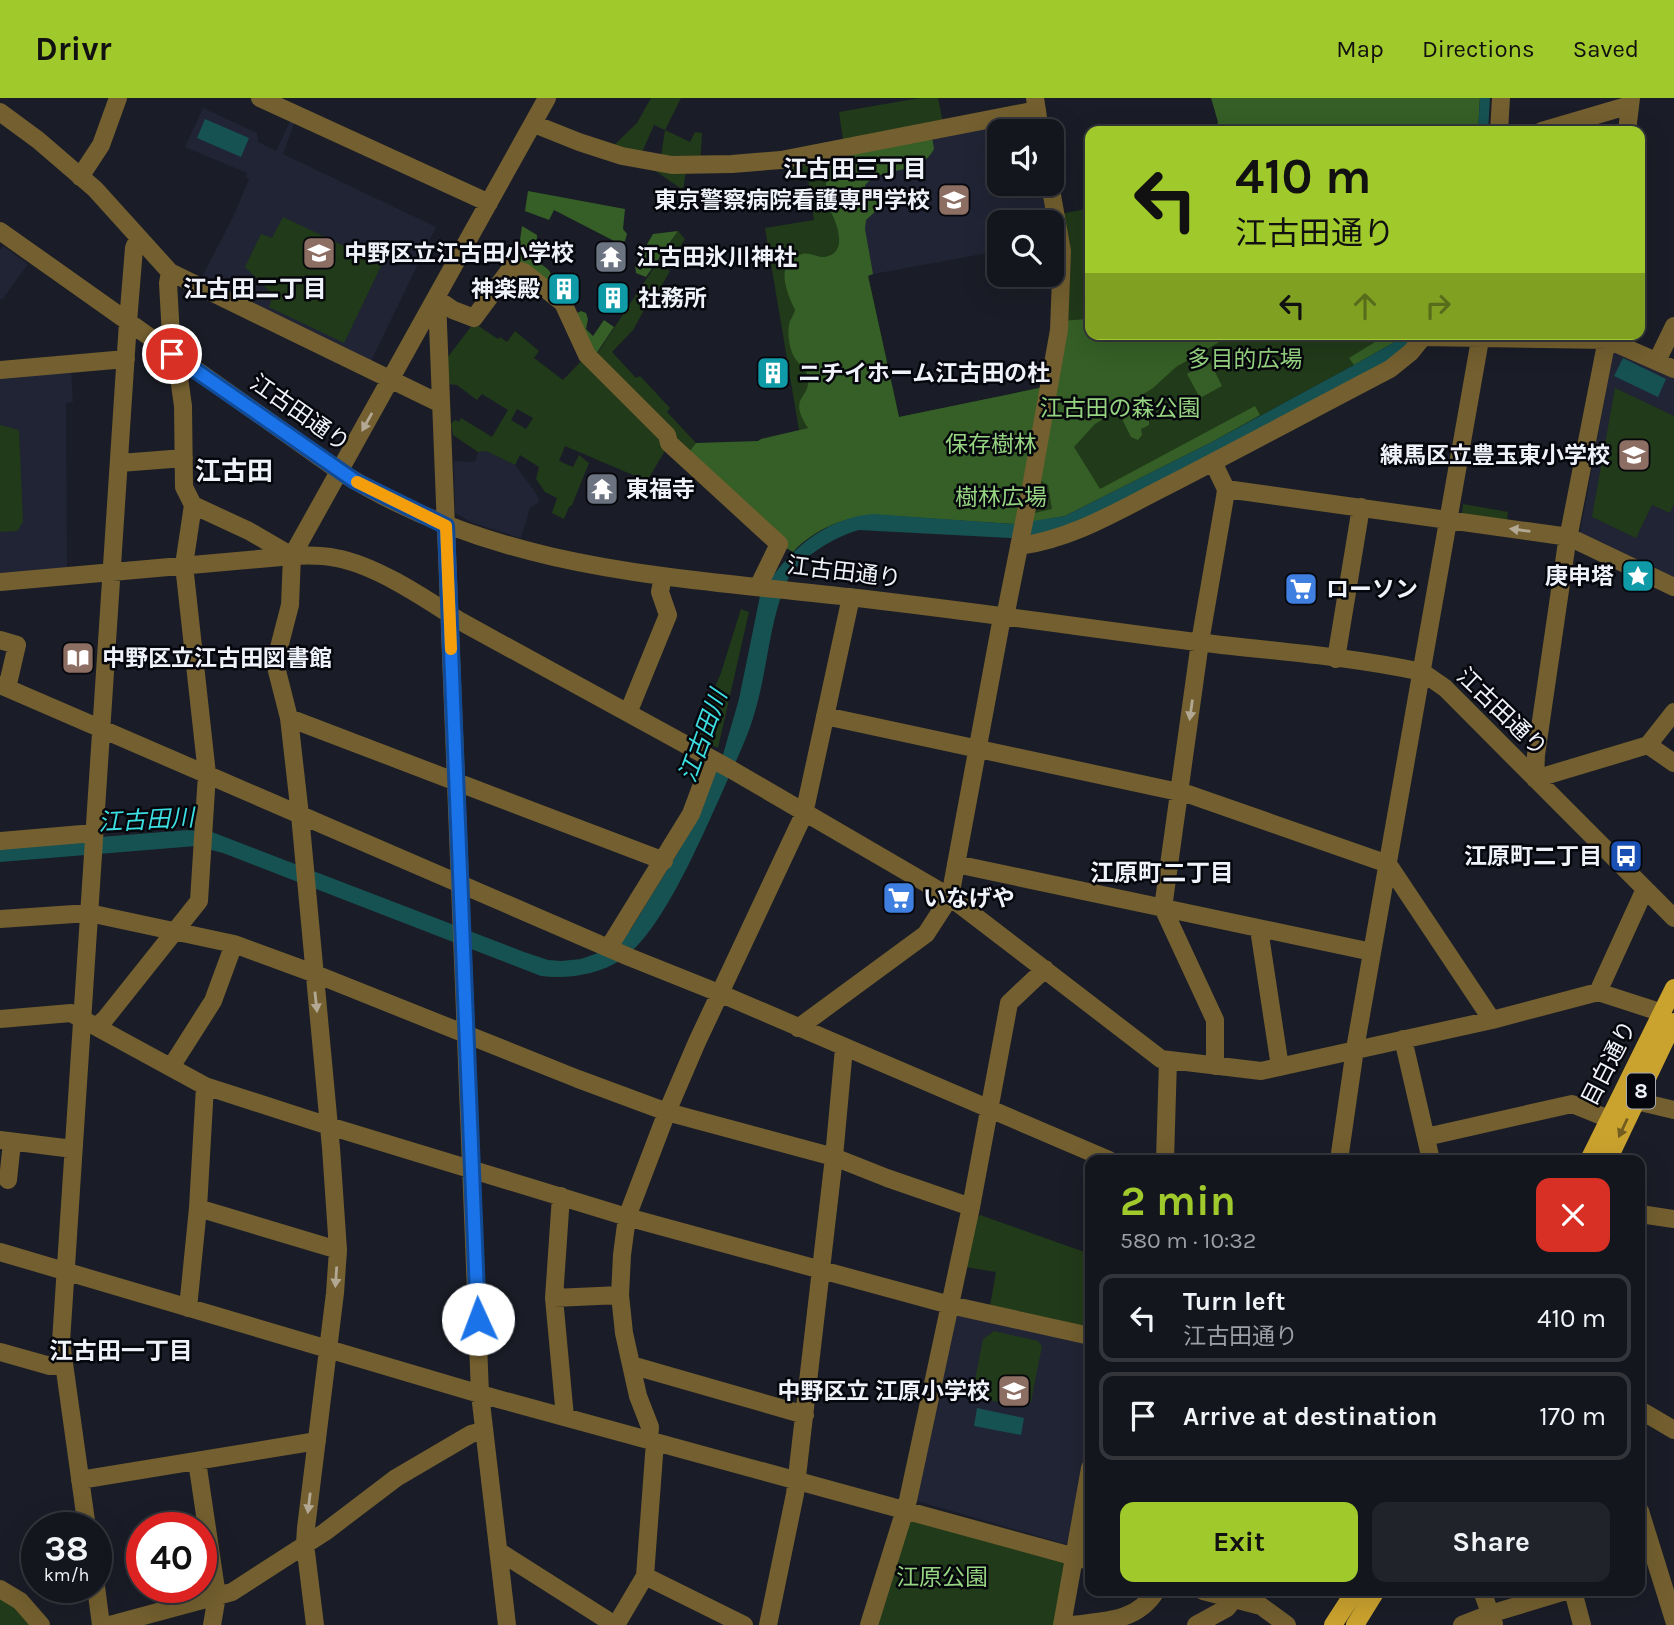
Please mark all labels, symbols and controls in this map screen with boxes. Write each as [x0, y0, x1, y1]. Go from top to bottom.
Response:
text: Drivr [35, 30, 112, 68]
text: Map [1336, 35, 1384, 63]
text: Directions [1422, 35, 1535, 63]
text: Saved [1573, 35, 1639, 63]
map controls [987, 119, 1064, 287]
button: sound [987, 119, 1064, 196]
text: 410 m [1235, 148, 1372, 205]
icon: left [1120, 154, 1211, 245]
district label: 江古田三丁目 [783, 155, 927, 183]
school or university icon: 東京警察病院看護専門学校 [935, 181, 973, 219]
place label: 東京警察病院看護専門学校 [654, 187, 930, 214]
button: search [987, 210, 1064, 287]
text: 江古田通り [1235, 215, 1395, 252]
school or university icon: 中野区立江古田小学校 [300, 234, 338, 272]
temple icon: 江古田氷川神社 [592, 238, 630, 276]
place label: 中野区立江古田小学校 [344, 240, 574, 267]
place label: 江古田氷川神社 [636, 244, 797, 271]
building icon: 神楽殿 [545, 270, 583, 308]
district label: 江古田二丁目 [183, 275, 327, 303]
place label: 神楽殿 [471, 276, 540, 303]
building icon: 社務所 [594, 279, 632, 317]
place label: 社務所 [638, 285, 707, 312]
icon: left [1273, 287, 1311, 325]
icon: ahead [1346, 287, 1384, 325]
icon: right [1419, 287, 1457, 325]
pin [142, 324, 202, 384]
icon: arrive [153, 335, 191, 373]
park label: 多目的広場 [1188, 346, 1303, 373]
building icon: ニチイホーム江古田の杜 [754, 354, 792, 392]
place label: ニチイホーム江古田の杜 [798, 360, 1050, 387]
street label: 江古田通り [245, 369, 355, 457]
park label: 江古田の森公園 [1040, 395, 1201, 422]
one-way arrow [361, 412, 373, 432]
park label: 保存樹林 [945, 431, 1037, 458]
school or university icon: 練馬区立豊玉東小学校 [1615, 436, 1653, 474]
place label: 練馬区立豊玉東小学校 [1380, 442, 1610, 469]
district label: 江古田 [195, 456, 273, 487]
temple icon: 東福寺 [583, 470, 621, 508]
place label: 東福寺 [626, 476, 695, 503]
park label: 樹林広場 [955, 484, 1047, 511]
one-way arrow [1508, 524, 1530, 535]
street label: 江古田通り [785, 552, 903, 592]
place icon: 庚申塔 [1619, 557, 1657, 595]
place label: 庚申塔 [1545, 563, 1614, 590]
supermarket icon: ローソン [1282, 570, 1320, 608]
place label: ローソン [1326, 576, 1418, 603]
library icon: 中野区立江古田図書館 [59, 639, 97, 677]
place label: 中野区立江古田図書館 [102, 645, 332, 672]
street label: 江古田通り [1451, 662, 1553, 762]
water label: 江古田川 [673, 683, 734, 786]
one-way arrow [1185, 699, 1196, 721]
water label: 江古田川 [97, 803, 198, 836]
bus stop icon: 江原町二丁目 [1607, 837, 1645, 875]
place label: 江原町二丁目 [1464, 843, 1602, 870]
district label: 江原町二丁目 [1090, 859, 1234, 887]
supermarket icon: いなげや [880, 879, 918, 917]
place label: いなげや [923, 885, 1015, 912]
one-way arrow [311, 991, 322, 1013]
street label: 目白通り [1576, 1016, 1642, 1110]
road number: 8 [1627, 1074, 1655, 1108]
one-way arrow [1617, 1118, 1629, 1138]
text: 2 min [1120, 1176, 1236, 1226]
button: close [1536, 1178, 1610, 1252]
text: 580 m · 10:32 [1120, 1227, 1256, 1254]
one-way arrow [331, 1267, 342, 1289]
position arrow [441, 1282, 515, 1356]
text: Turn left [1183, 1286, 1285, 1317]
icon: left [1124, 1299, 1162, 1337]
text: 410 m [1537, 1303, 1606, 1334]
text: 江古田通り [1183, 1323, 1298, 1350]
district label: 江古田一丁目 [49, 1337, 193, 1365]
school or university icon: 中野区立 江原小学校 [995, 1372, 1033, 1410]
place label: 中野区立 江原小学校 [777, 1378, 990, 1405]
icon: arrive [1124, 1397, 1162, 1435]
text: Arrive at destination [1183, 1401, 1437, 1432]
text: 170 m [1539, 1401, 1606, 1432]
one-way arrow [304, 1492, 315, 1514]
button: Exit [1120, 1502, 1358, 1582]
button: Share [1372, 1502, 1610, 1582]
speed limit sign: 40 [126, 1512, 217, 1603]
text: 38 [44, 1528, 89, 1569]
text: km/h [44, 1564, 89, 1586]
park label: 江原公園 [896, 1564, 988, 1591]

